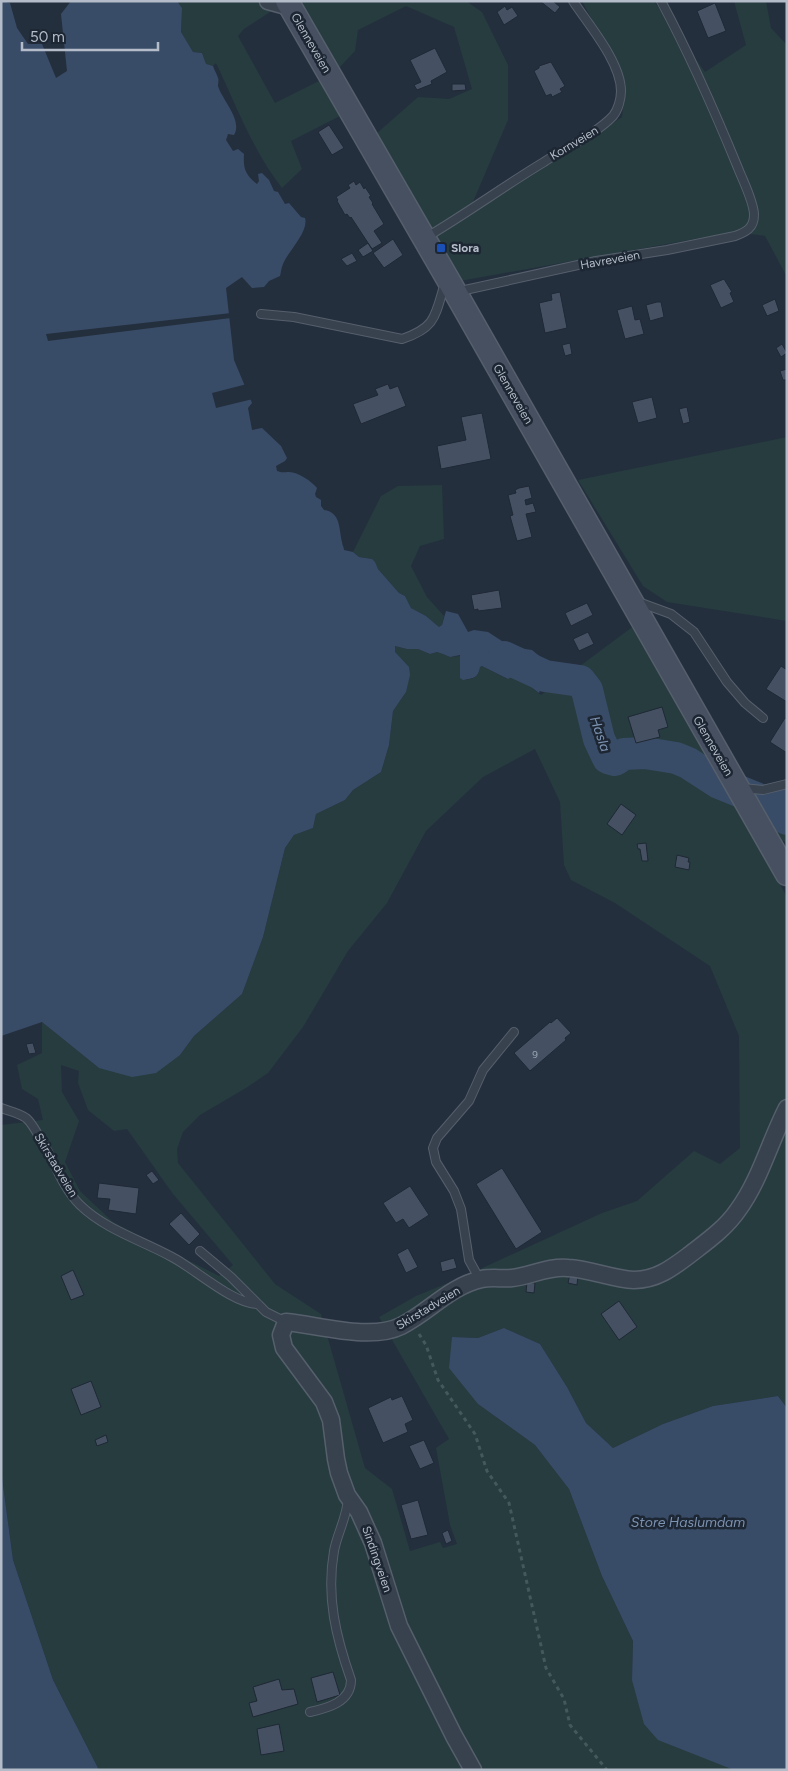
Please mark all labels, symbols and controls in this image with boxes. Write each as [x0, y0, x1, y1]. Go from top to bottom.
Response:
street label: Glenneveien [288, 11, 334, 76]
scale bar [22, 20, 159, 52]
text: 50 m [30, 28, 65, 46]
street label: Kornveien [547, 123, 601, 163]
place label: Slora [451, 241, 479, 255]
marker: Slora [435, 242, 447, 254]
street label: Havreveien [579, 248, 641, 272]
street label: Glenneveien [490, 362, 536, 427]
water label: Hasla [586, 714, 614, 754]
street label: Glenneveien [690, 714, 736, 779]
house number: 9 [532, 1048, 538, 1061]
street label: Skirstadveien [31, 1131, 81, 1200]
street label: Skirstadveien [394, 1283, 463, 1333]
water label: Store Haslumdam [631, 1514, 745, 1531]
street label: Sindingveien [359, 1524, 395, 1594]

